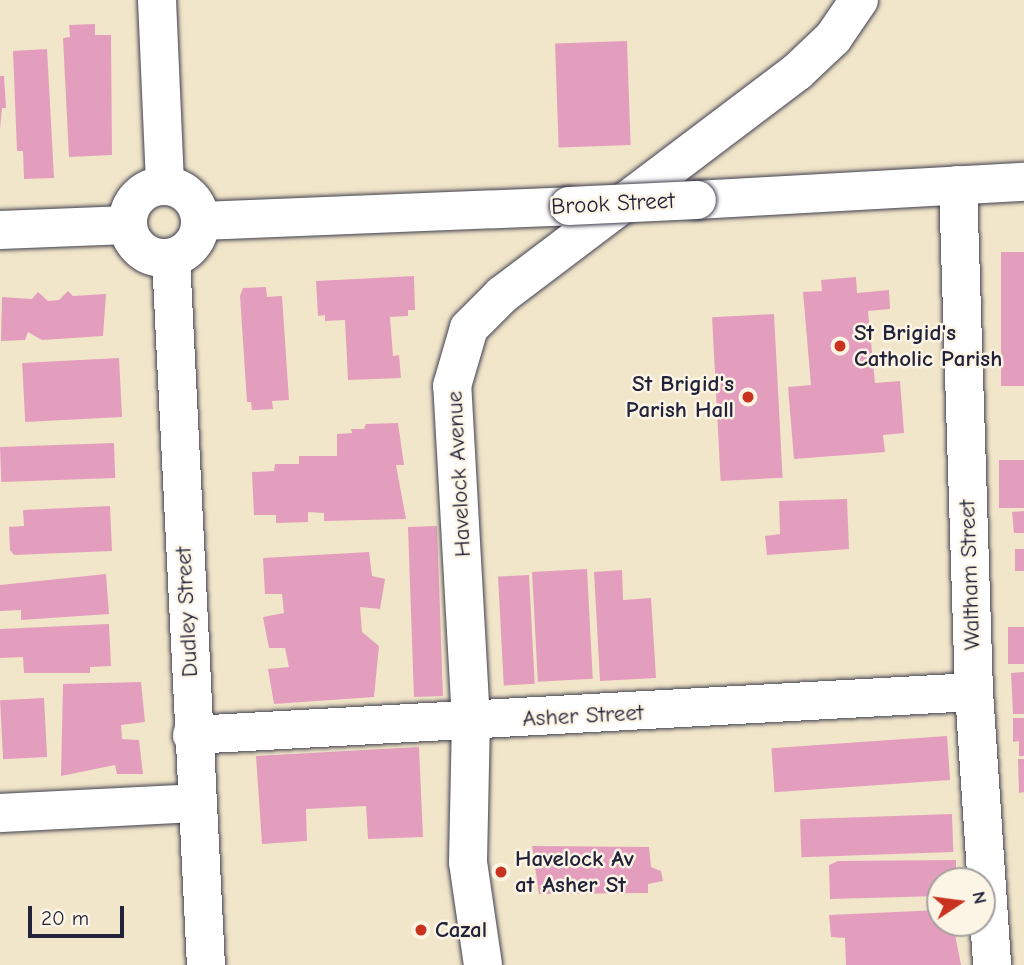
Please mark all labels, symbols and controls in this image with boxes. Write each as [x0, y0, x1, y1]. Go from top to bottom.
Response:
street label: Brook Street [550, 187, 676, 221]
place label: St Brigid's Catholic Parish [854, 319, 1002, 373]
marker: St Brigid's Catholic Parish [832, 338, 848, 354]
place label: St Brigid's Parish Hall [626, 370, 734, 424]
marker: St Brigid's Parish Hall [740, 389, 756, 405]
street label: Havelock Avenue [441, 390, 477, 558]
street label: Waltham Street [954, 499, 986, 651]
street label: Dudley Street [170, 546, 204, 678]
street label: Asher Street [522, 699, 644, 733]
place label: Havelock Av at Asher St [515, 845, 634, 899]
marker: Havelock Av at Asher St [493, 864, 509, 880]
north arrow [926, 867, 996, 937]
text: N [967, 889, 992, 906]
scale bar [32, 892, 128, 936]
text: 20 m [41, 906, 89, 930]
place label: Cazal [435, 916, 487, 944]
marker: Cazal [413, 922, 429, 938]

